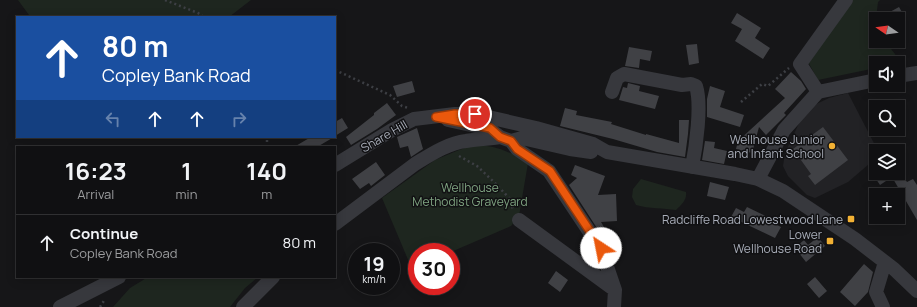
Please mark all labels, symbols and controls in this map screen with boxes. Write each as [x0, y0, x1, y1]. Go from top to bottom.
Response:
north arrow [869, 12, 905, 48]
map controls [869, 12, 905, 224]
text: 80 m [102, 27, 168, 65]
icon: ahead [36, 32, 88, 84]
button: sound [869, 56, 905, 92]
text: Copley Bank Road [102, 63, 251, 87]
pin [458, 97, 492, 131]
button: search [869, 100, 905, 136]
icon: arrive [464, 103, 486, 125]
icon: left [102, 108, 124, 130]
icon: ahead [144, 108, 166, 130]
icon: ahead [186, 108, 208, 130]
icon: right [228, 108, 250, 130]
street label: Share Hill [357, 116, 411, 156]
place label: Wellhouse Junior and Infant School [728, 131, 825, 162]
marker: Wellhouse Junior and Infant School [827, 141, 837, 151]
button: layers [869, 144, 905, 180]
text: 16:23 [65, 154, 127, 187]
text: 1 [181, 154, 192, 187]
text: 140 [246, 154, 287, 187]
park label: Wellhouse Methodist Graveyard [412, 179, 528, 210]
text: Arrival [77, 185, 114, 203]
text: min [176, 185, 197, 203]
text: m [261, 185, 272, 203]
button: + [869, 188, 905, 224]
place label: Radcliffe Road Lowestwood Lane [662, 211, 843, 228]
marker: Radcliffe Road Lowestwood Lane [846, 214, 856, 224]
text: Continue [70, 223, 138, 244]
place label: Lower Wellhouse Road [733, 226, 823, 257]
position arrow [580, 227, 622, 269]
icon: ahead [36, 232, 58, 254]
text: 80 m [282, 232, 316, 253]
marker: Lower Wellhouse Road [825, 236, 835, 246]
speed limit sign: 30 [408, 243, 460, 295]
text: Copley Bank Road [70, 244, 177, 262]
text: 19 [363, 250, 385, 277]
text: km/h [362, 272, 386, 286]

